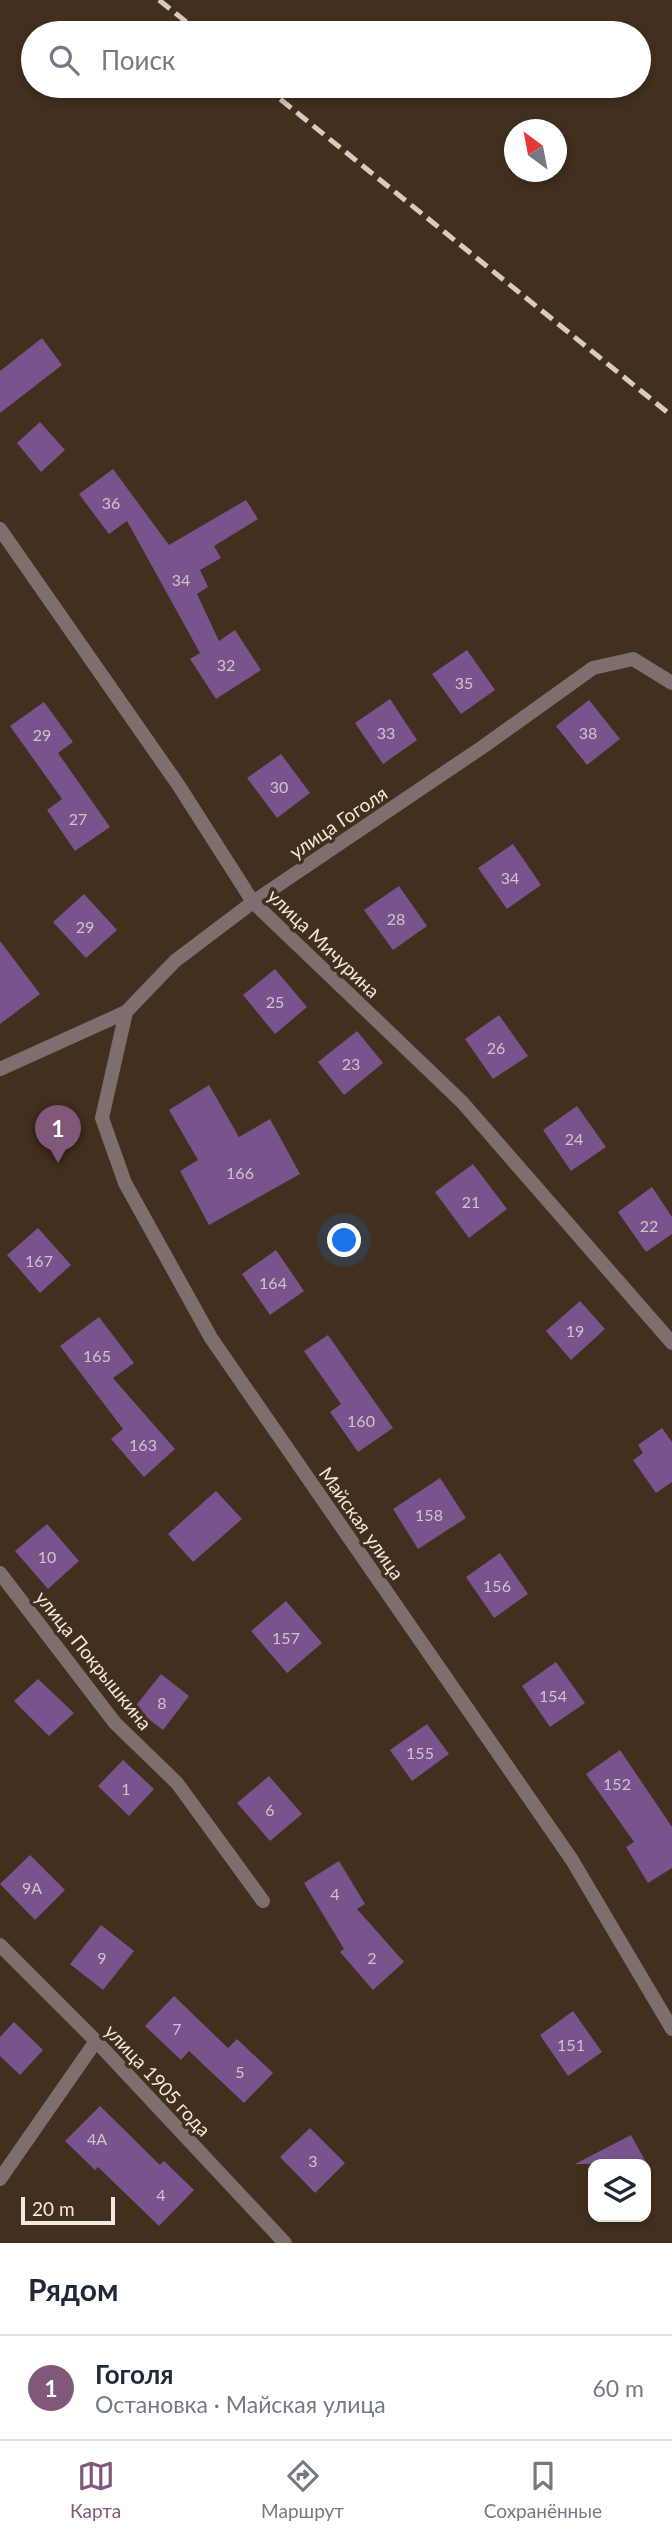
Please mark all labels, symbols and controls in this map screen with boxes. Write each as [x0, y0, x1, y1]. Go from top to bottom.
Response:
search box [21, 21, 651, 98]
icon: search [45, 41, 83, 79]
text: Поиск [101, 44, 175, 76]
north arrow [504, 119, 567, 182]
house number: 36 [102, 493, 120, 512]
house number: 34 [172, 570, 190, 589]
house number: 32 [217, 655, 235, 674]
house number: 35 [455, 673, 473, 692]
house number: 33 [377, 723, 395, 742]
house number: 38 [579, 723, 597, 742]
house number: 29 [33, 725, 51, 744]
house number: 30 [270, 777, 288, 796]
street label: улица Гоголя [285, 781, 391, 863]
house number: 27 [69, 809, 87, 828]
house number: 34 [501, 868, 519, 887]
street label: улица Мичурина [263, 884, 385, 1002]
house number: 28 [387, 909, 405, 928]
house number: 29 [76, 917, 94, 936]
house number: 25 [266, 992, 284, 1011]
house number: 26 [487, 1038, 505, 1057]
house number: 23 [342, 1054, 360, 1073]
pin: 1 [35, 1105, 81, 1163]
house number: 24 [565, 1129, 583, 1148]
house number: 166 [226, 1163, 254, 1182]
house number: 21 [462, 1192, 480, 1211]
house number: 22 [640, 1216, 658, 1235]
your location [327, 1223, 361, 1257]
house number: 167 [25, 1251, 53, 1270]
house number: 164 [259, 1273, 287, 1292]
house number: 19 [566, 1321, 584, 1340]
house number: 165 [83, 1346, 111, 1365]
house number: 160 [347, 1411, 375, 1430]
house number: 163 [129, 1435, 157, 1454]
street label: Майская улица [315, 1462, 409, 1584]
house number: 158 [415, 1505, 443, 1524]
house number: 10 [38, 1547, 56, 1566]
house number: 156 [483, 1576, 511, 1595]
street label: улица Покрышкина [31, 1586, 157, 1734]
house number: 157 [272, 1628, 300, 1647]
house number: 154 [539, 1686, 567, 1705]
house number: 8 [157, 1693, 167, 1712]
house number: 155 [406, 1743, 434, 1762]
house number: 152 [603, 1774, 631, 1793]
house number: 1 [121, 1779, 131, 1798]
house number: 6 [265, 1800, 275, 1819]
house number: 9А [22, 1878, 42, 1897]
house number: 4 [330, 1884, 340, 1903]
house number: 9 [97, 1948, 107, 1967]
house number: 2 [367, 1948, 377, 1967]
street label: улица 1905 года [100, 2019, 216, 2141]
house number: 7 [172, 2019, 182, 2038]
house number: 151 [557, 2035, 585, 2054]
house number: 5 [235, 2062, 245, 2081]
house number: 4А [87, 2129, 107, 2148]
house number: 3 [308, 2151, 318, 2170]
map controls [588, 2159, 651, 2222]
button: layers [588, 2159, 651, 2222]
house number: 4 [156, 2185, 166, 2204]
scale bar [21, 2194, 116, 2226]
text: 20 m [32, 2197, 75, 2220]
text: Рядом [28, 2271, 118, 2307]
text: Гоголя [95, 2358, 173, 2390]
text: 1 [44, 2374, 58, 2402]
text: 60 m [593, 2374, 644, 2402]
text: Остановка · Майская улица [95, 2390, 386, 2418]
tab: Карта [70, 2457, 121, 2522]
tab: Маршрут [261, 2457, 344, 2522]
tab: Сохранённые [484, 2457, 602, 2522]

